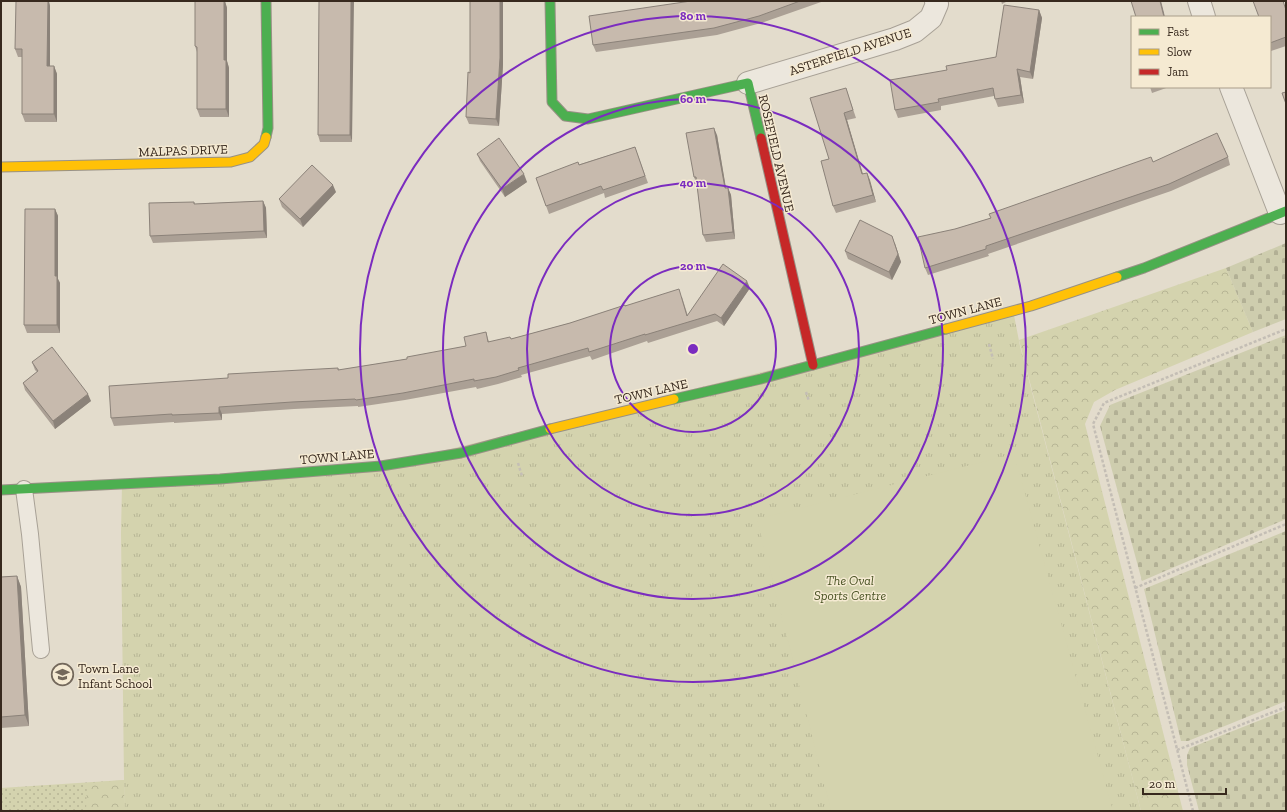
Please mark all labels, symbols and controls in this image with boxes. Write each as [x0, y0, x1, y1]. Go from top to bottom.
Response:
text: 80 m [680, 9, 707, 23]
legend [1131, 16, 1271, 88]
street label: ASTERFIELD AVENUE [787, 25, 913, 78]
text: Fast [1167, 25, 1190, 39]
text: Slow [1167, 45, 1193, 59]
text: Jam [1167, 65, 1189, 79]
text: 60 m [680, 92, 707, 106]
street label: ROSEFIELD AVENUE [756, 93, 797, 214]
street label: MALPAS DRIVE [138, 141, 228, 160]
text: 40 m [680, 176, 707, 190]
text: 20 m [680, 259, 707, 273]
street label: TOWN LANE [927, 293, 1003, 327]
centre of rings [686, 342, 700, 356]
street label: TOWN LANE [613, 376, 690, 407]
street label: TOWN LANE [299, 446, 375, 467]
park label: The Oval Sports Centre [814, 573, 886, 603]
place label: Town Lane Infant School [78, 661, 153, 691]
school or university icon: Town Lane Infant School [50, 662, 76, 688]
scale bar [1143, 770, 1226, 796]
text: 20 m [1149, 777, 1176, 791]

